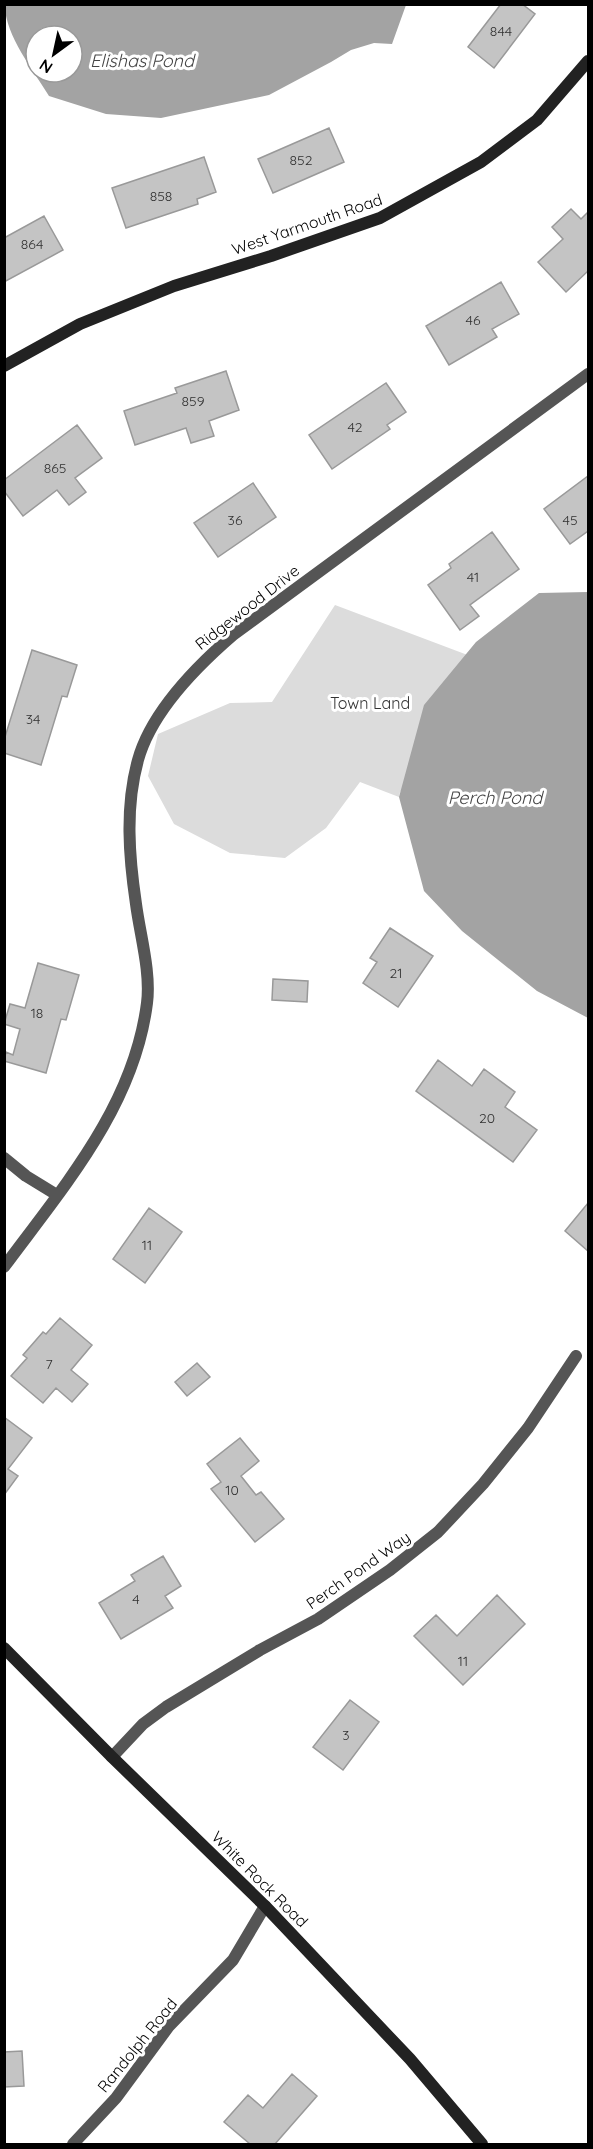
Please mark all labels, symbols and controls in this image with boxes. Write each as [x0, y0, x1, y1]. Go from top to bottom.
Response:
house number: 844 [490, 22, 512, 40]
north arrow [24, 24, 84, 84]
water label: Elishas Pond [90, 49, 196, 72]
text: N [35, 55, 56, 78]
house number: 852 [290, 151, 313, 169]
house number: 858 [150, 187, 172, 205]
street label: West Yarmouth Road [229, 189, 385, 259]
house number: 864 [21, 235, 43, 253]
house number: 46 [466, 311, 481, 329]
house number: 859 [181, 392, 205, 410]
house number: 42 [347, 418, 363, 436]
house number: 865 [44, 459, 66, 477]
house number: 36 [228, 511, 243, 529]
house number: 45 [562, 511, 578, 529]
street label: Ridgewood Drive [191, 560, 303, 654]
house number: 41 [467, 568, 479, 586]
park label: Town Land [330, 693, 410, 713]
house number: 34 [26, 710, 40, 728]
water label: Perch Pond [448, 786, 544, 809]
house number: 21 [390, 964, 402, 982]
house number: 18 [31, 1004, 43, 1022]
house number: 20 [479, 1109, 495, 1127]
house number: 11 [142, 1236, 152, 1254]
house number: 7 [45, 1355, 53, 1373]
house number: 10 [225, 1481, 239, 1499]
street label: Perch Pond Way [302, 1527, 414, 1613]
house number: 4 [132, 1590, 140, 1608]
house number: 11 [458, 1652, 468, 1670]
house number: 3 [342, 1726, 350, 1744]
street label: White Rock Road [208, 1827, 312, 1931]
street label: Randolph Road [93, 1994, 181, 2096]

